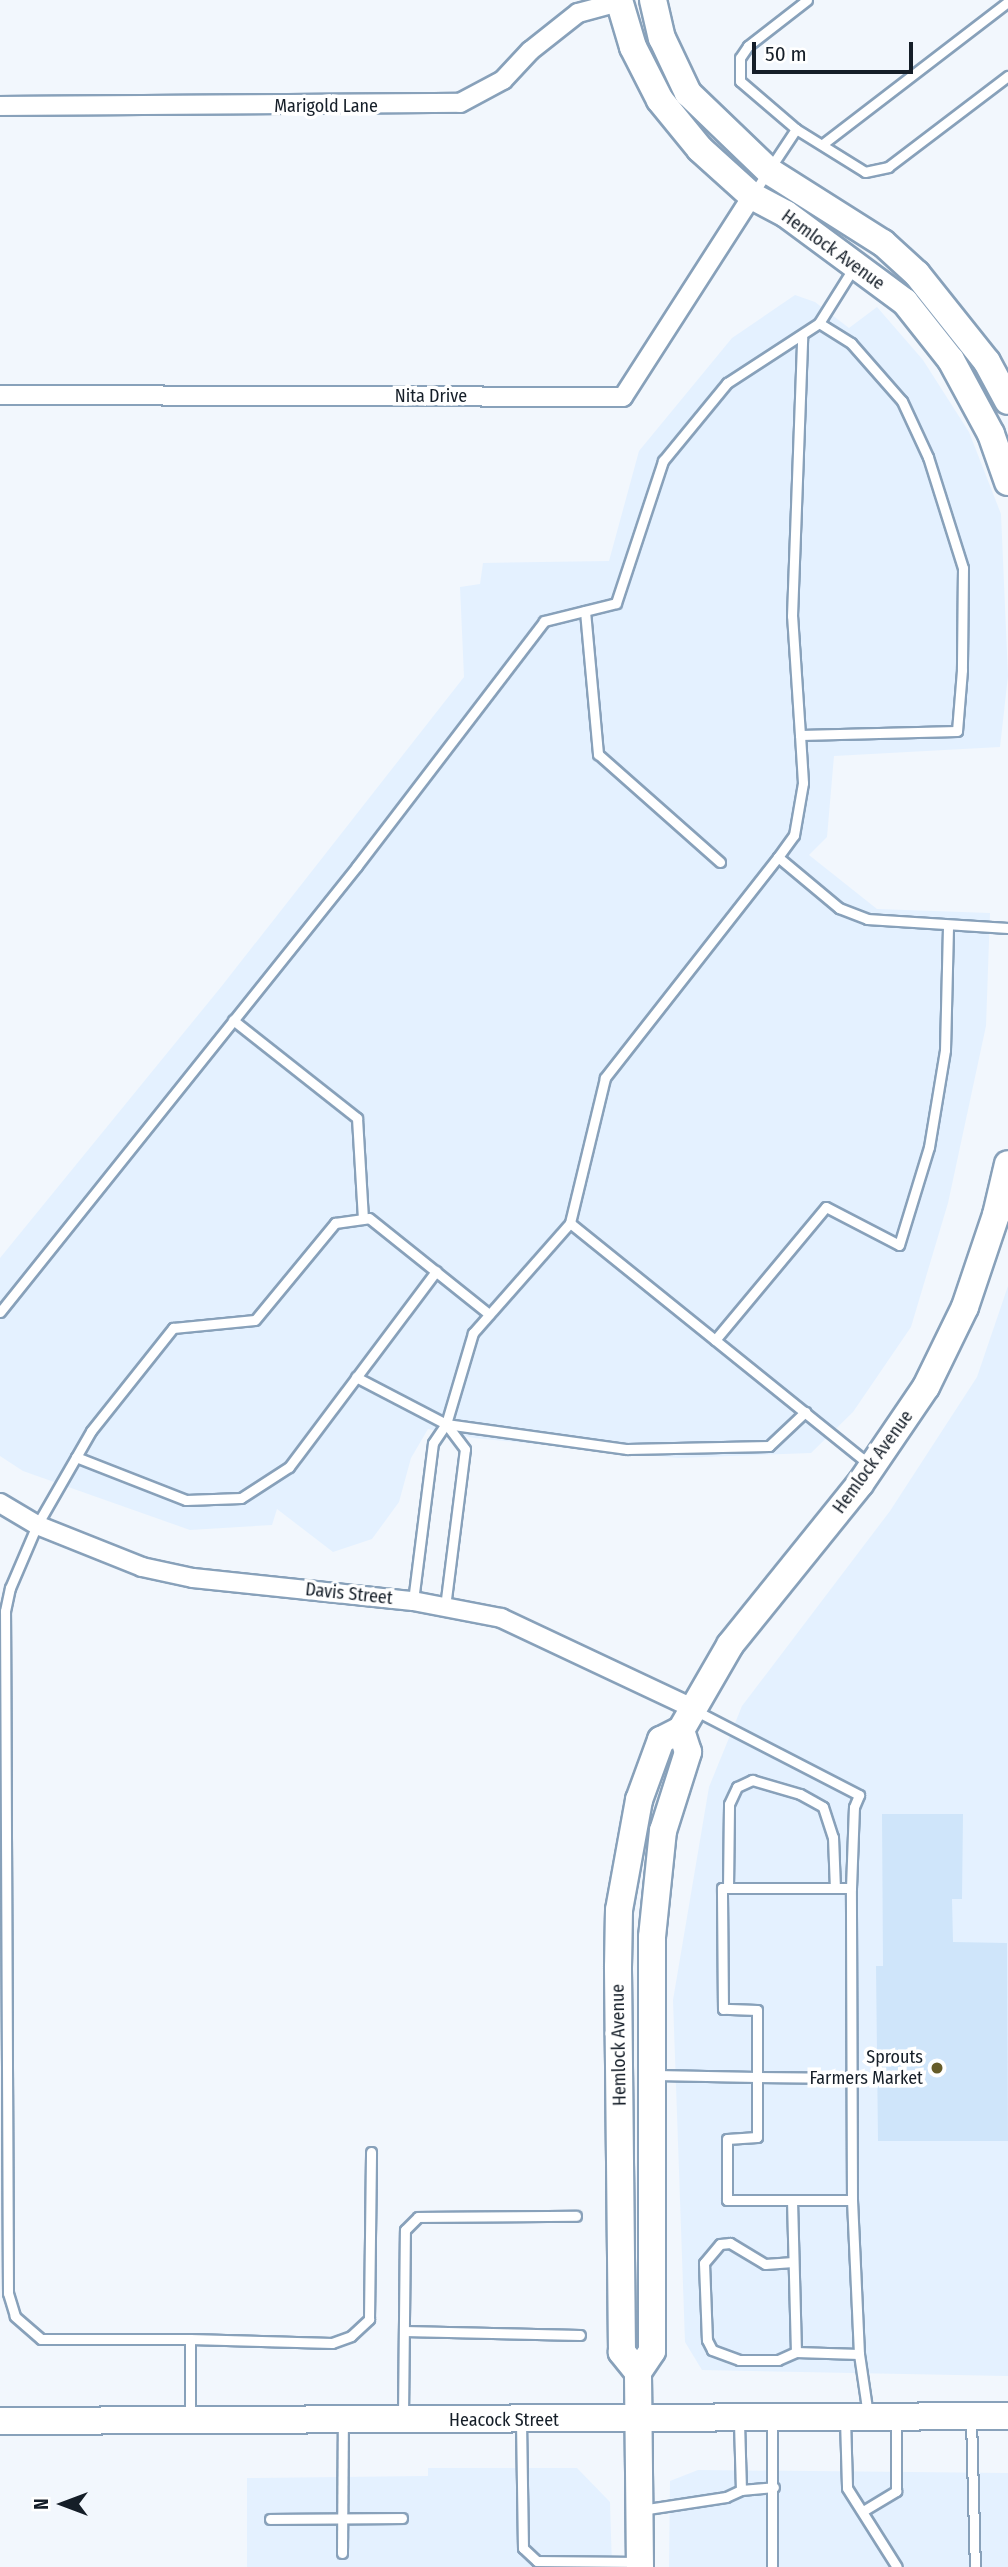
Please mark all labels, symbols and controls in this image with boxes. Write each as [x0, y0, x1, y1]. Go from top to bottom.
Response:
scale bar [756, 28, 917, 72]
text: 50 m [765, 41, 807, 67]
street label: Marigold Lane [274, 95, 378, 117]
street label: Hemlock Avenue [777, 205, 889, 295]
street label: Nita Drive [395, 385, 467, 407]
street label: Hemlock Avenue [828, 1406, 918, 1518]
street label: Davis Street [304, 1579, 394, 1609]
street label: Hemlock Avenue [607, 1984, 631, 2106]
place label: Sprouts Farmers Market [810, 2047, 923, 2090]
marker: Sprouts Farmers Market [929, 2060, 945, 2076]
street label: Heacock Street [449, 2409, 559, 2431]
north arrow [28, 2469, 98, 2539]
text: N [30, 2498, 53, 2510]

